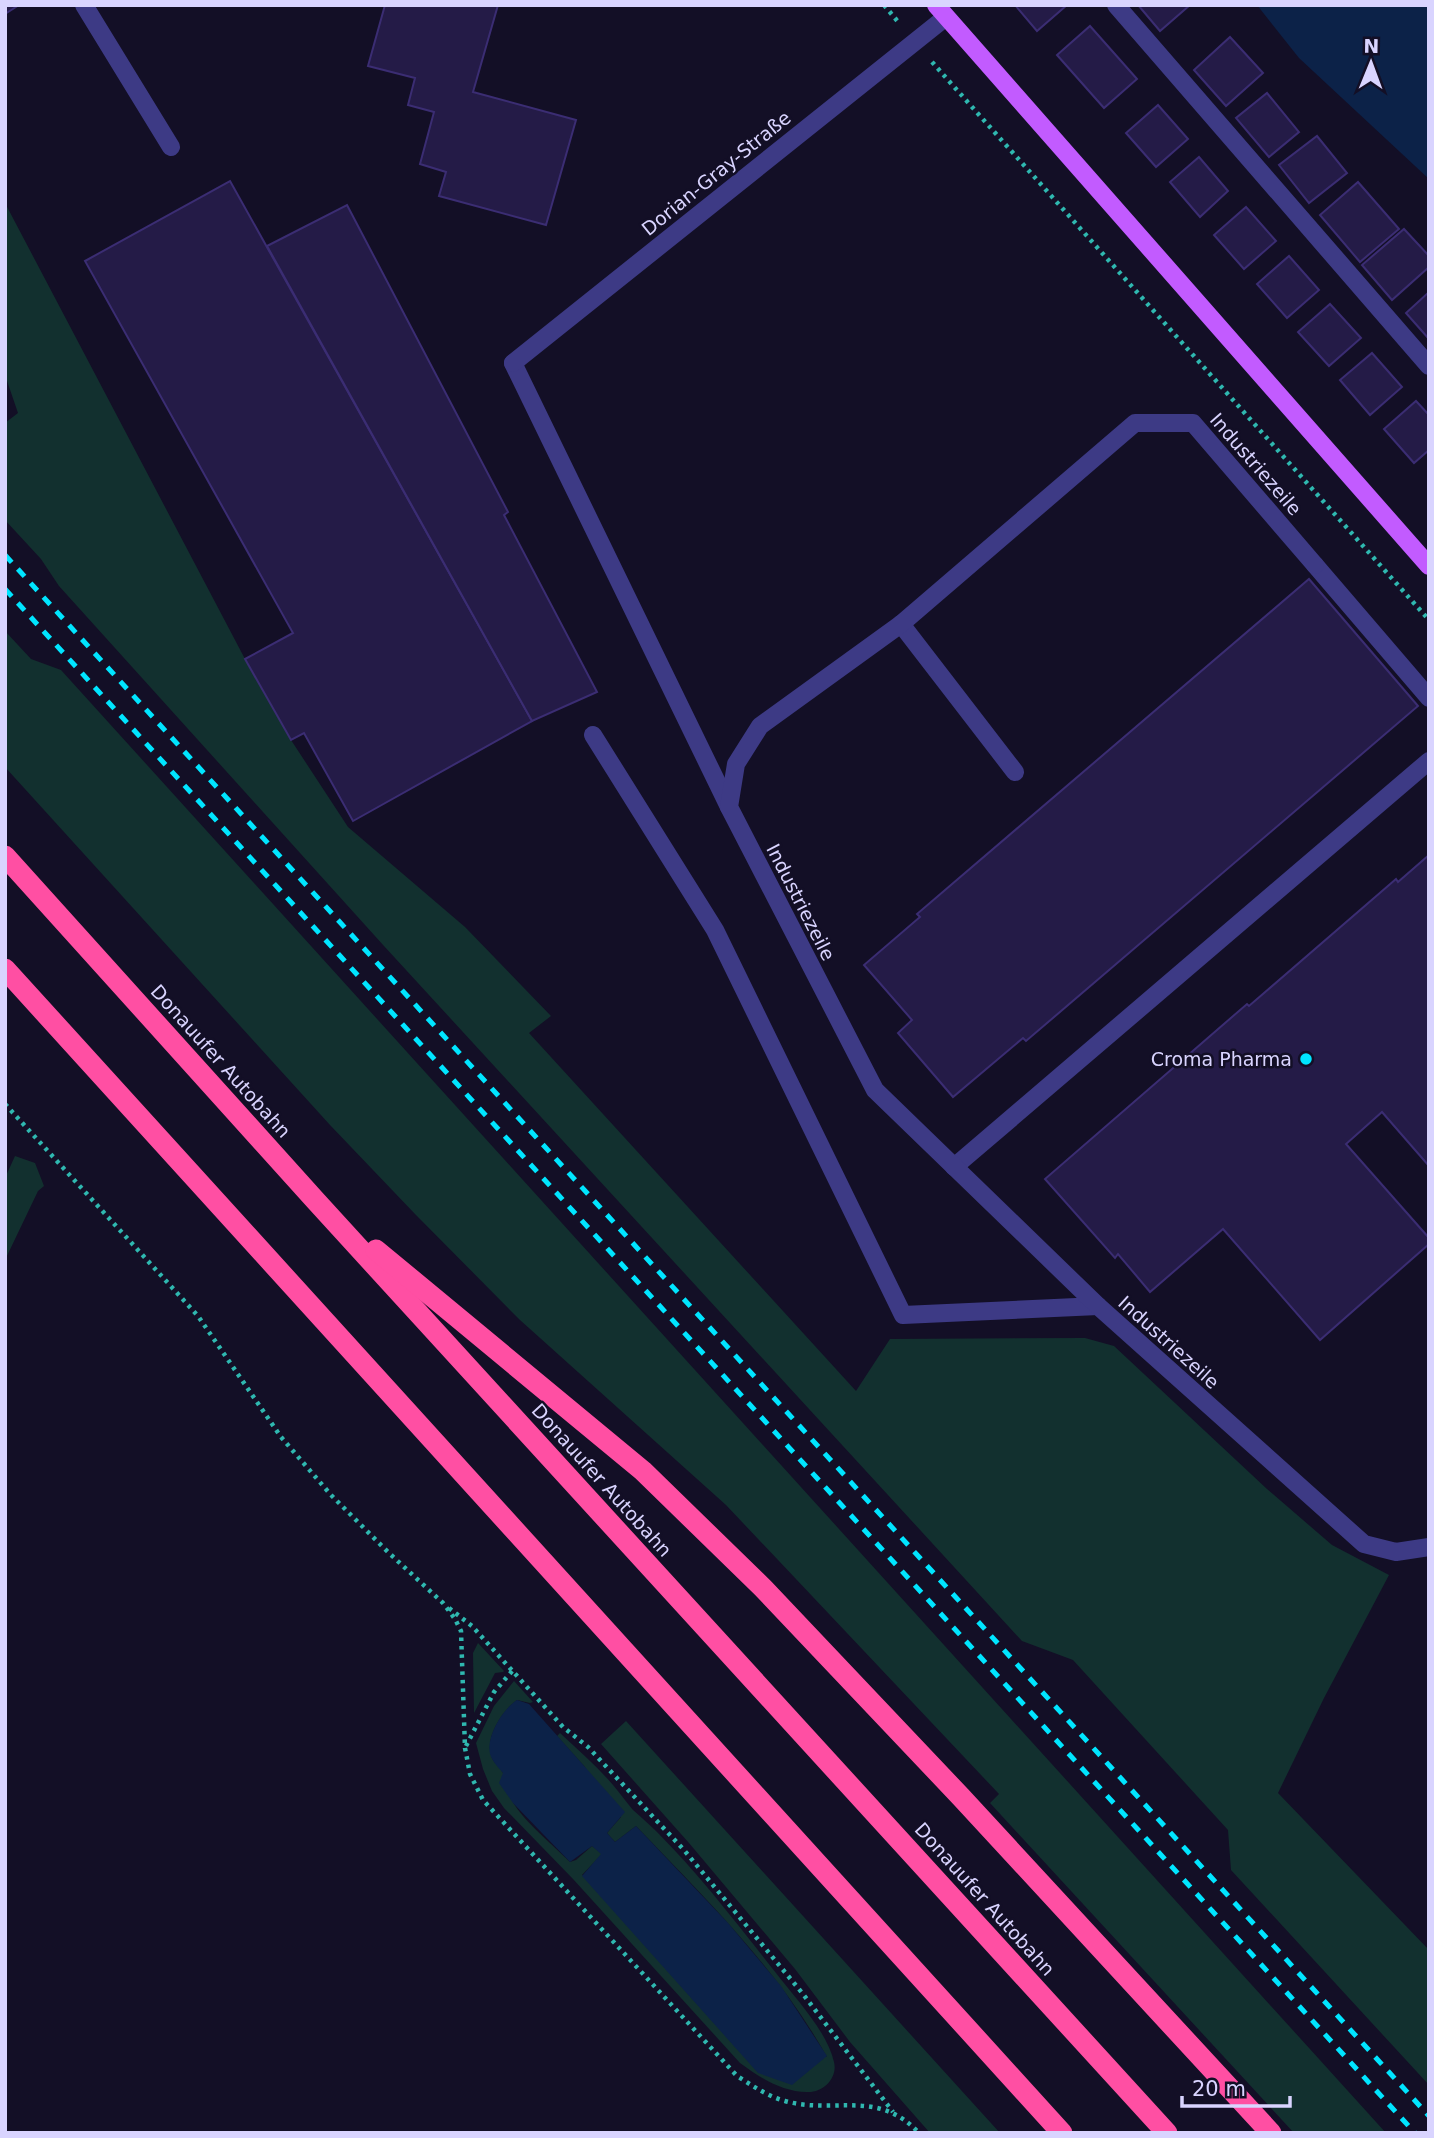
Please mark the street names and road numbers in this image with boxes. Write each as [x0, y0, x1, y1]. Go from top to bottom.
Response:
street label: Dorian-Gray-Straße [637, 106, 795, 240]
street label: Industriezeile [1206, 409, 1306, 519]
street label: Industriezeile [762, 840, 840, 964]
street label: Donauufer Autobahn [147, 980, 295, 1142]
street label: Industriezeile [1114, 1291, 1224, 1393]
street label: Donauufer Autobahn [528, 1399, 676, 1561]
street label: Donauufer Autobahn [911, 1818, 1059, 1980]

